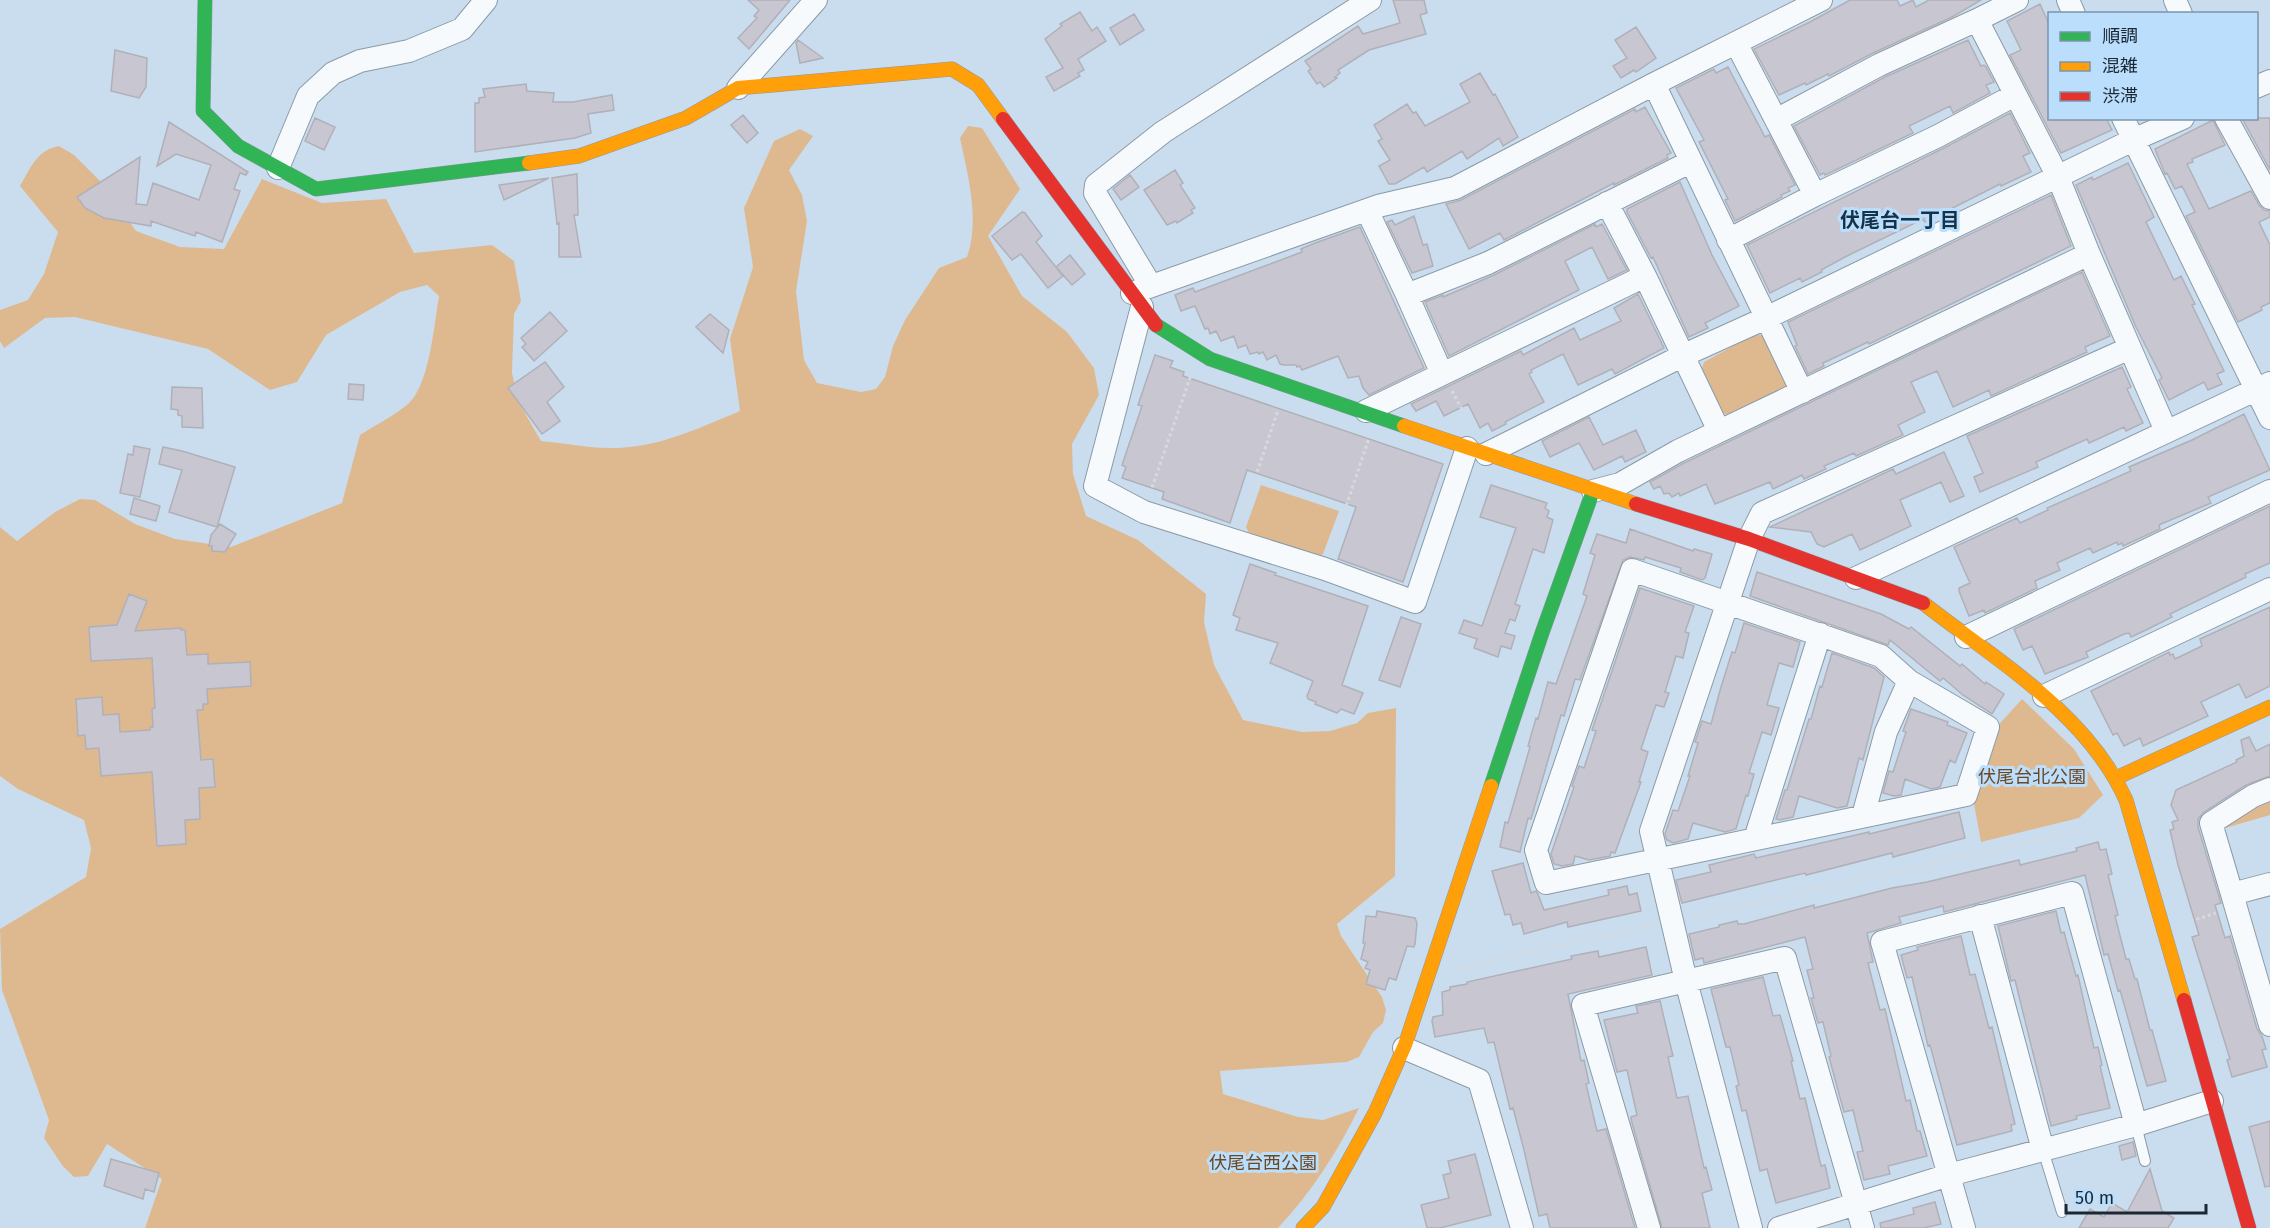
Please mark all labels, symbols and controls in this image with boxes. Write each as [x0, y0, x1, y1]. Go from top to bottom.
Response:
legend [2048, 12, 2258, 120]
text: 順調 [2102, 25, 2138, 47]
text: 混雑 [2102, 55, 2138, 77]
text: 渋滞 [2102, 85, 2138, 107]
district label: 伏尾台一丁目 [1840, 208, 1960, 232]
park label: 伏尾台北公園 [1978, 766, 2086, 788]
park label: 伏尾台⻄公園 [1209, 1152, 1317, 1174]
scale bar [2066, 1177, 2206, 1215]
text: 50 m [2075, 1187, 2114, 1209]

